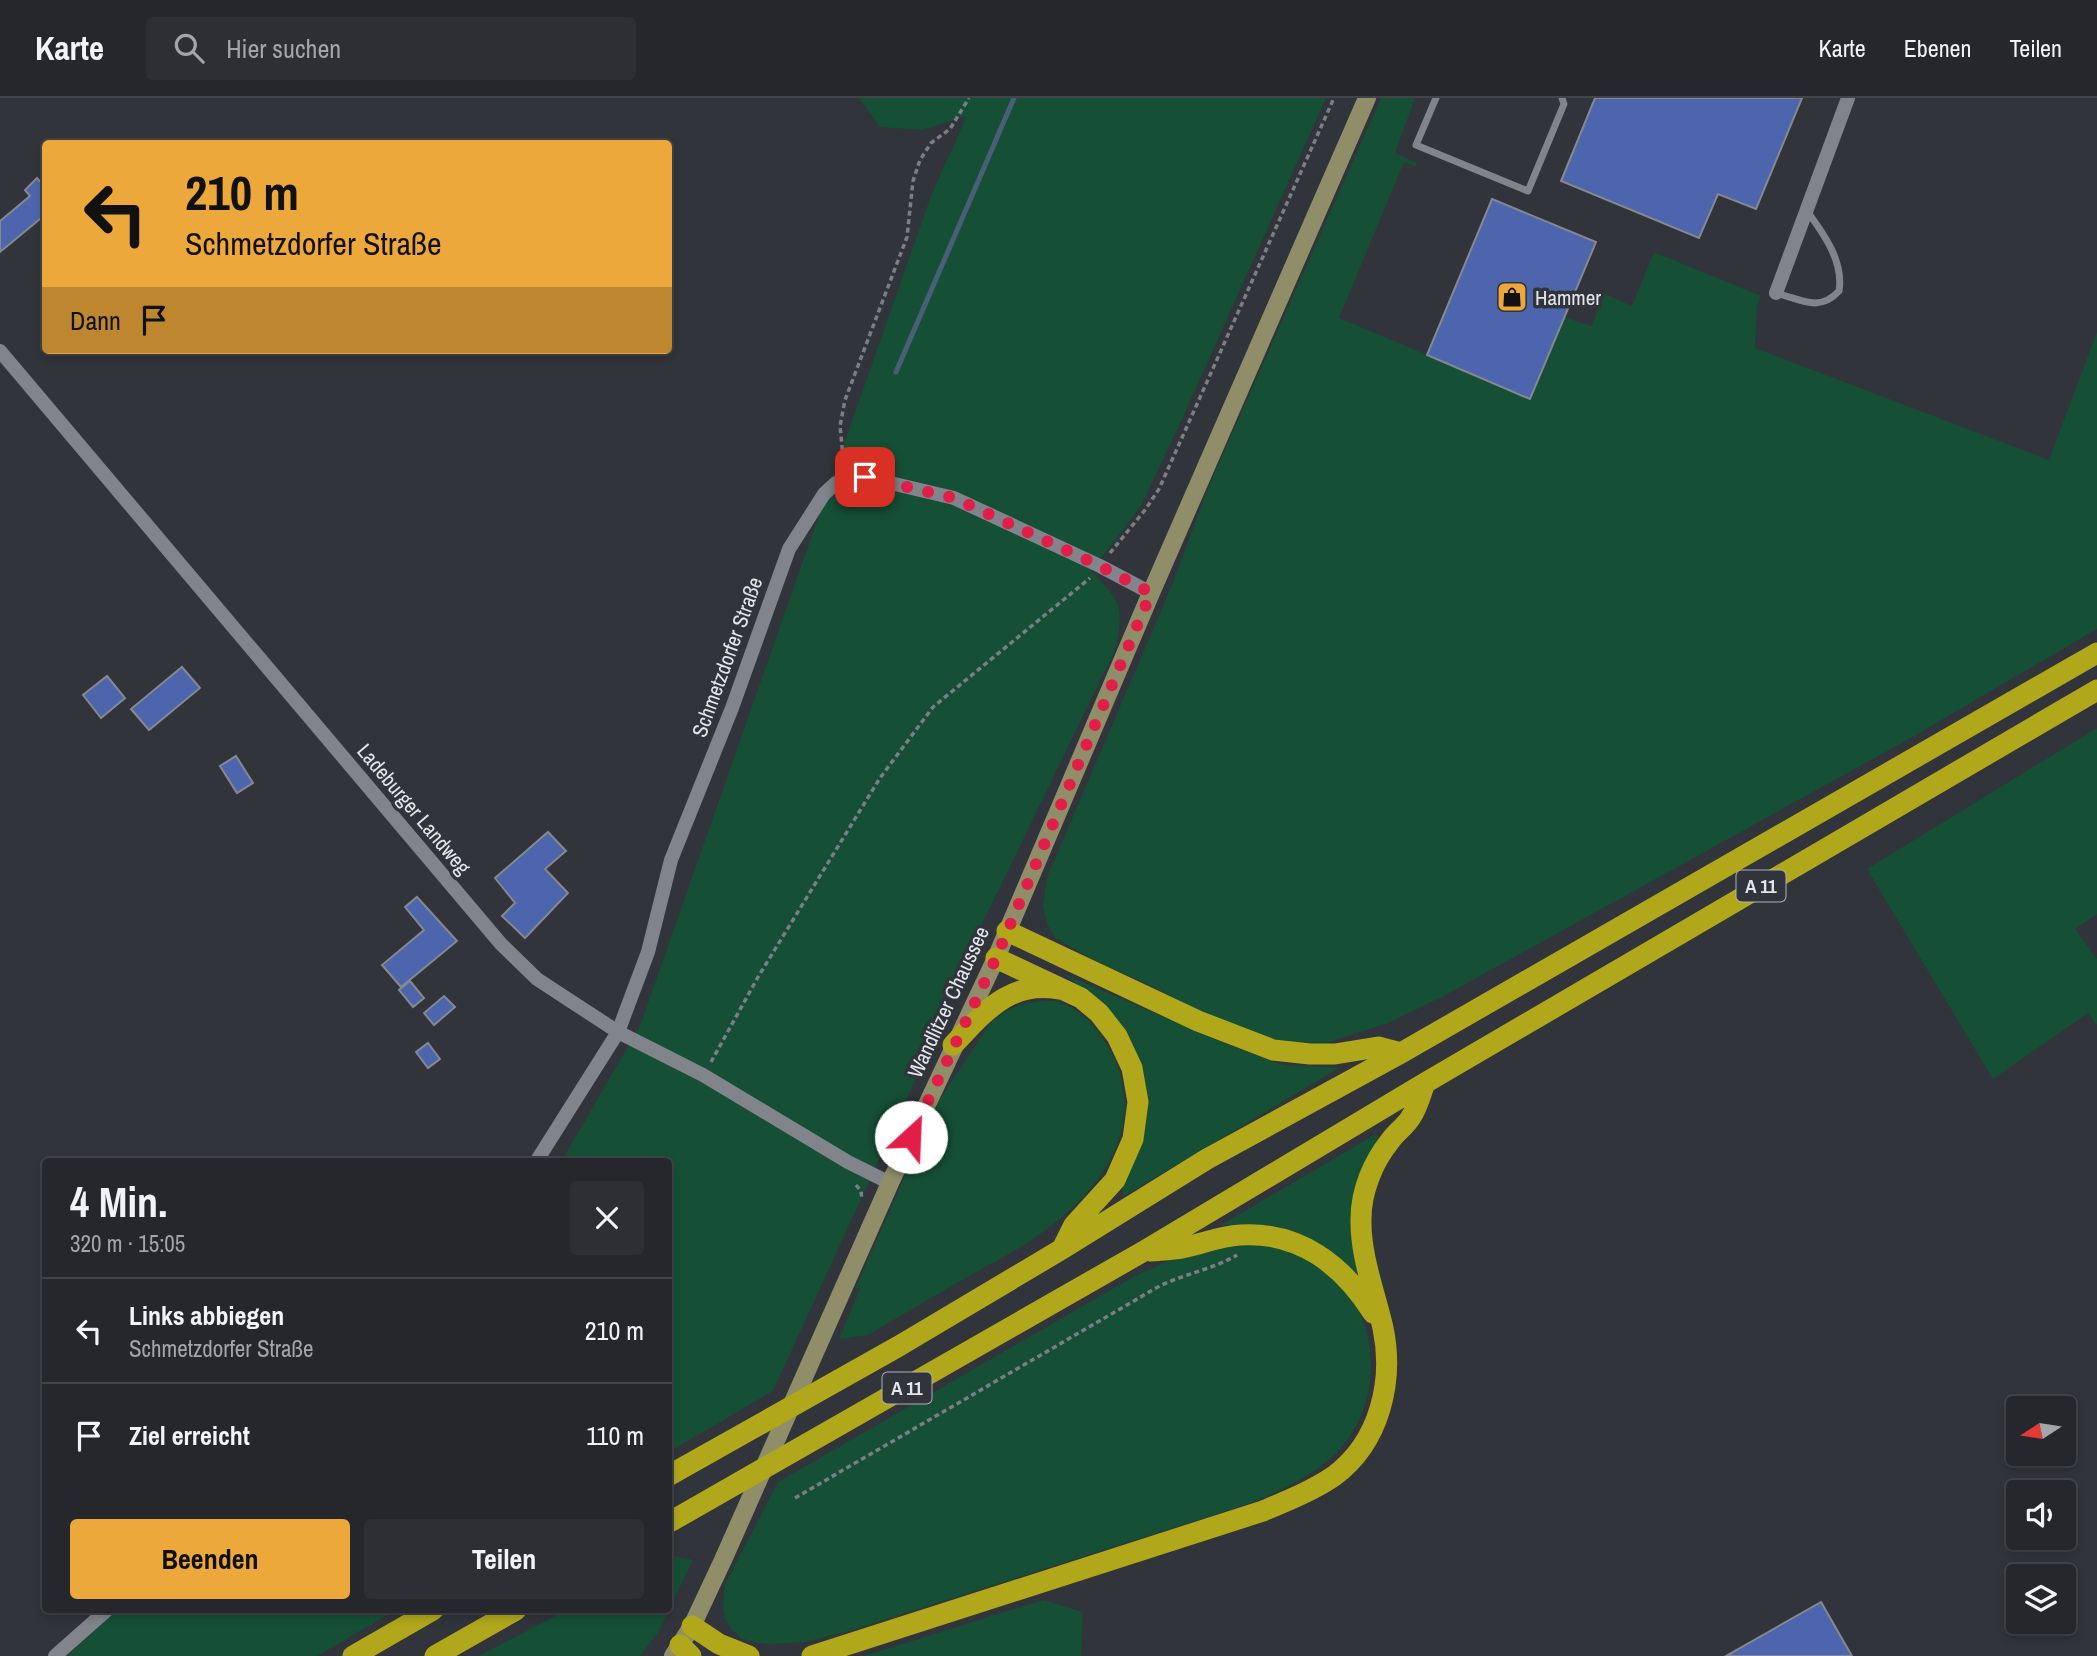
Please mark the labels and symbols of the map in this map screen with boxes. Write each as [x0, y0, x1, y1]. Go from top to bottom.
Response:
shop icon: Hammer [1495, 280, 1529, 314]
place label: Hammer [1535, 283, 1601, 312]
pin [835, 447, 895, 507]
street label: Schmetzdorfer Straße [685, 573, 769, 741]
street label: Ladeburger Landweg [351, 737, 478, 881]
road number: A 11 [1736, 870, 1786, 902]
street label: Wandlitzer Chaussee [900, 922, 996, 1082]
position arrow [874, 1100, 948, 1174]
road number: A 11 [883, 1372, 932, 1404]
north arrow [2006, 1396, 2076, 1466]

